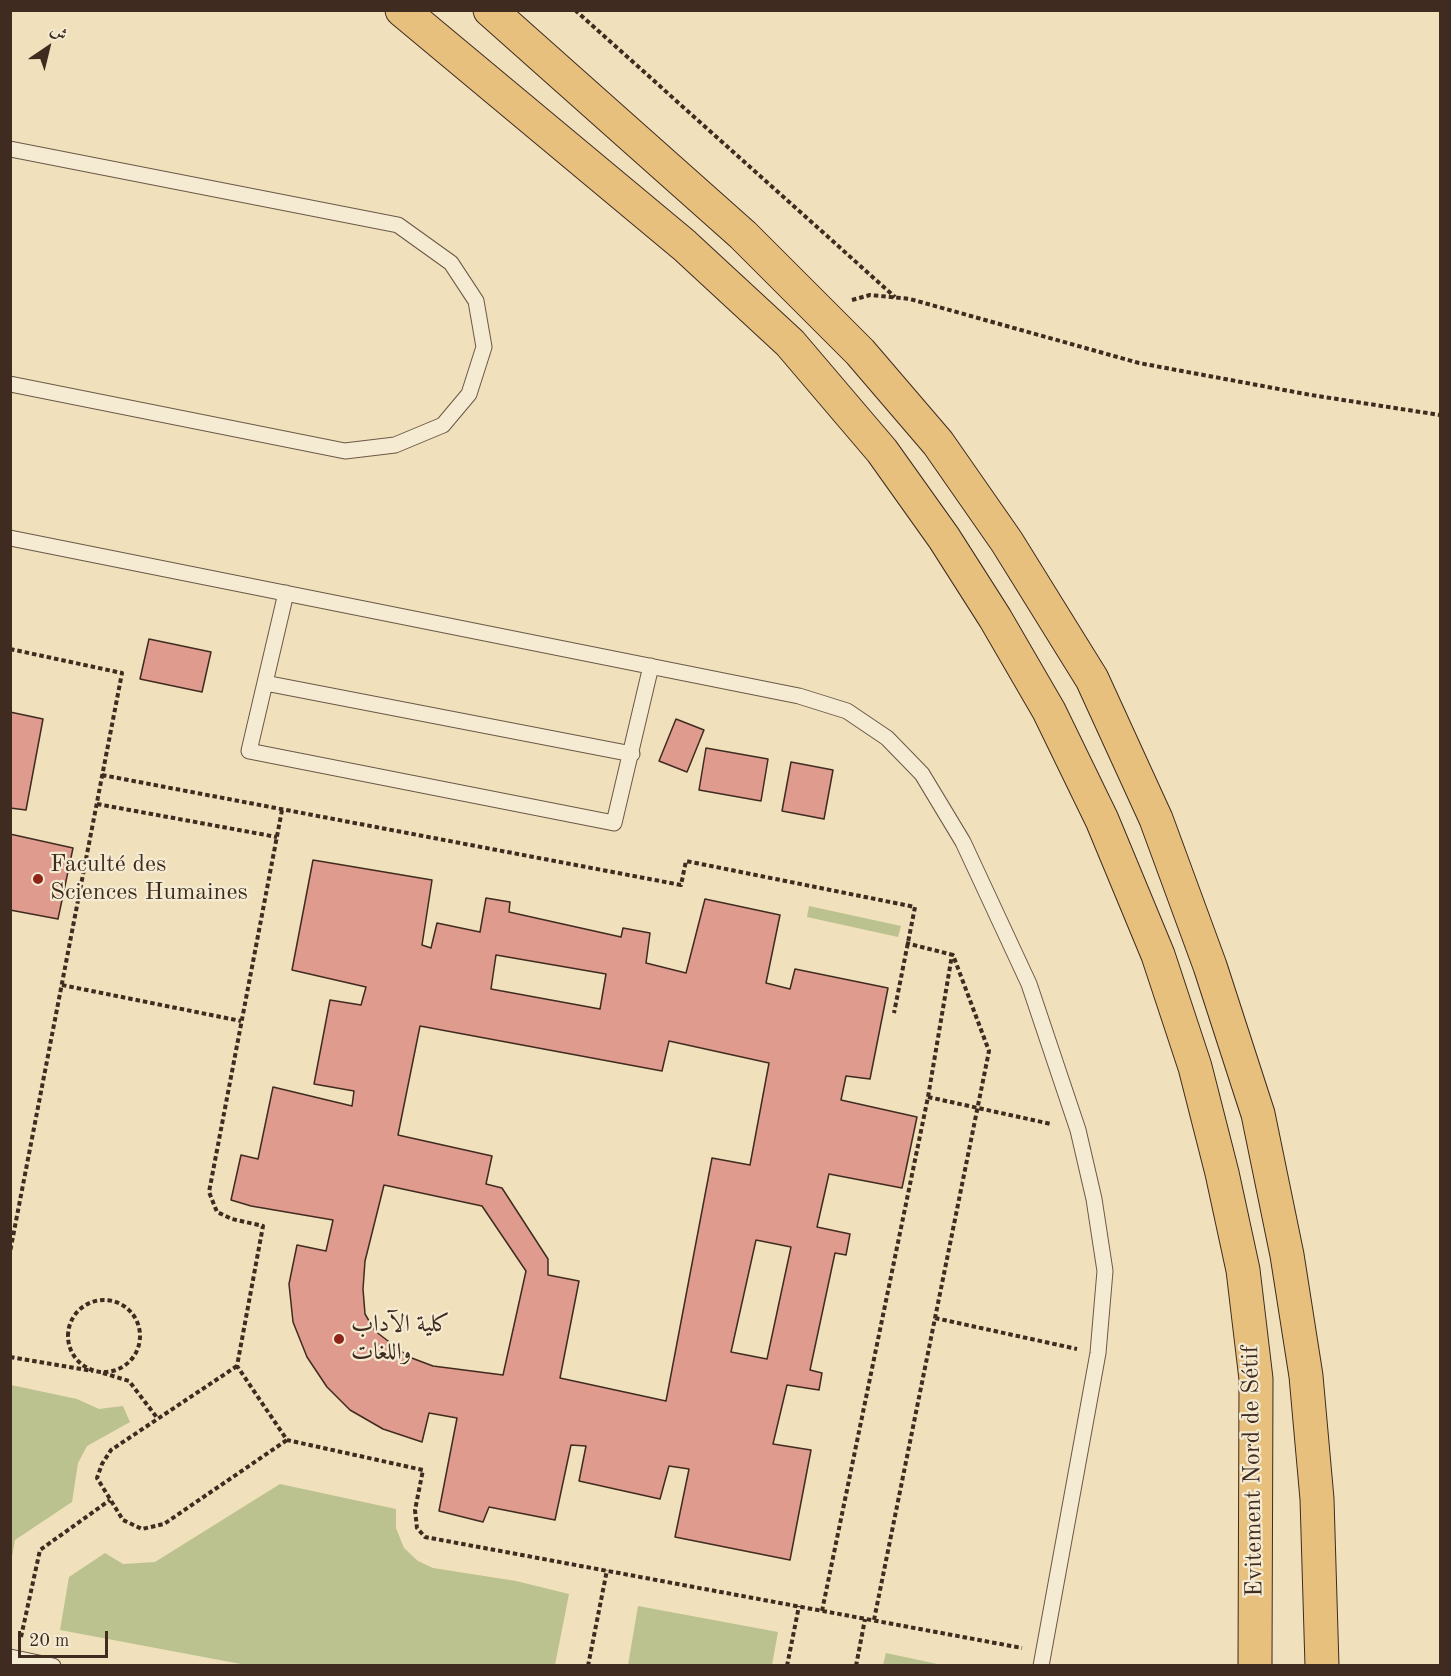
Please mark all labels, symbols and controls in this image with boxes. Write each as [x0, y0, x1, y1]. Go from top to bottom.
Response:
north arrow [18, 18, 78, 78]
text: ش [47, 22, 69, 44]
place label: Faculté des Sciences Humaines [50, 851, 248, 907]
marker: Faculté des Sciences Humaines [31, 872, 45, 886]
place label: كلية الآداب واللغات [351, 1311, 450, 1367]
marker: كلية الآداب واللغات [332, 1332, 346, 1346]
street label: Evitement Nord de Sétif [1236, 1345, 1270, 1597]
scale bar [21, 1619, 111, 1657]
text: 20 m [29, 1632, 69, 1650]

